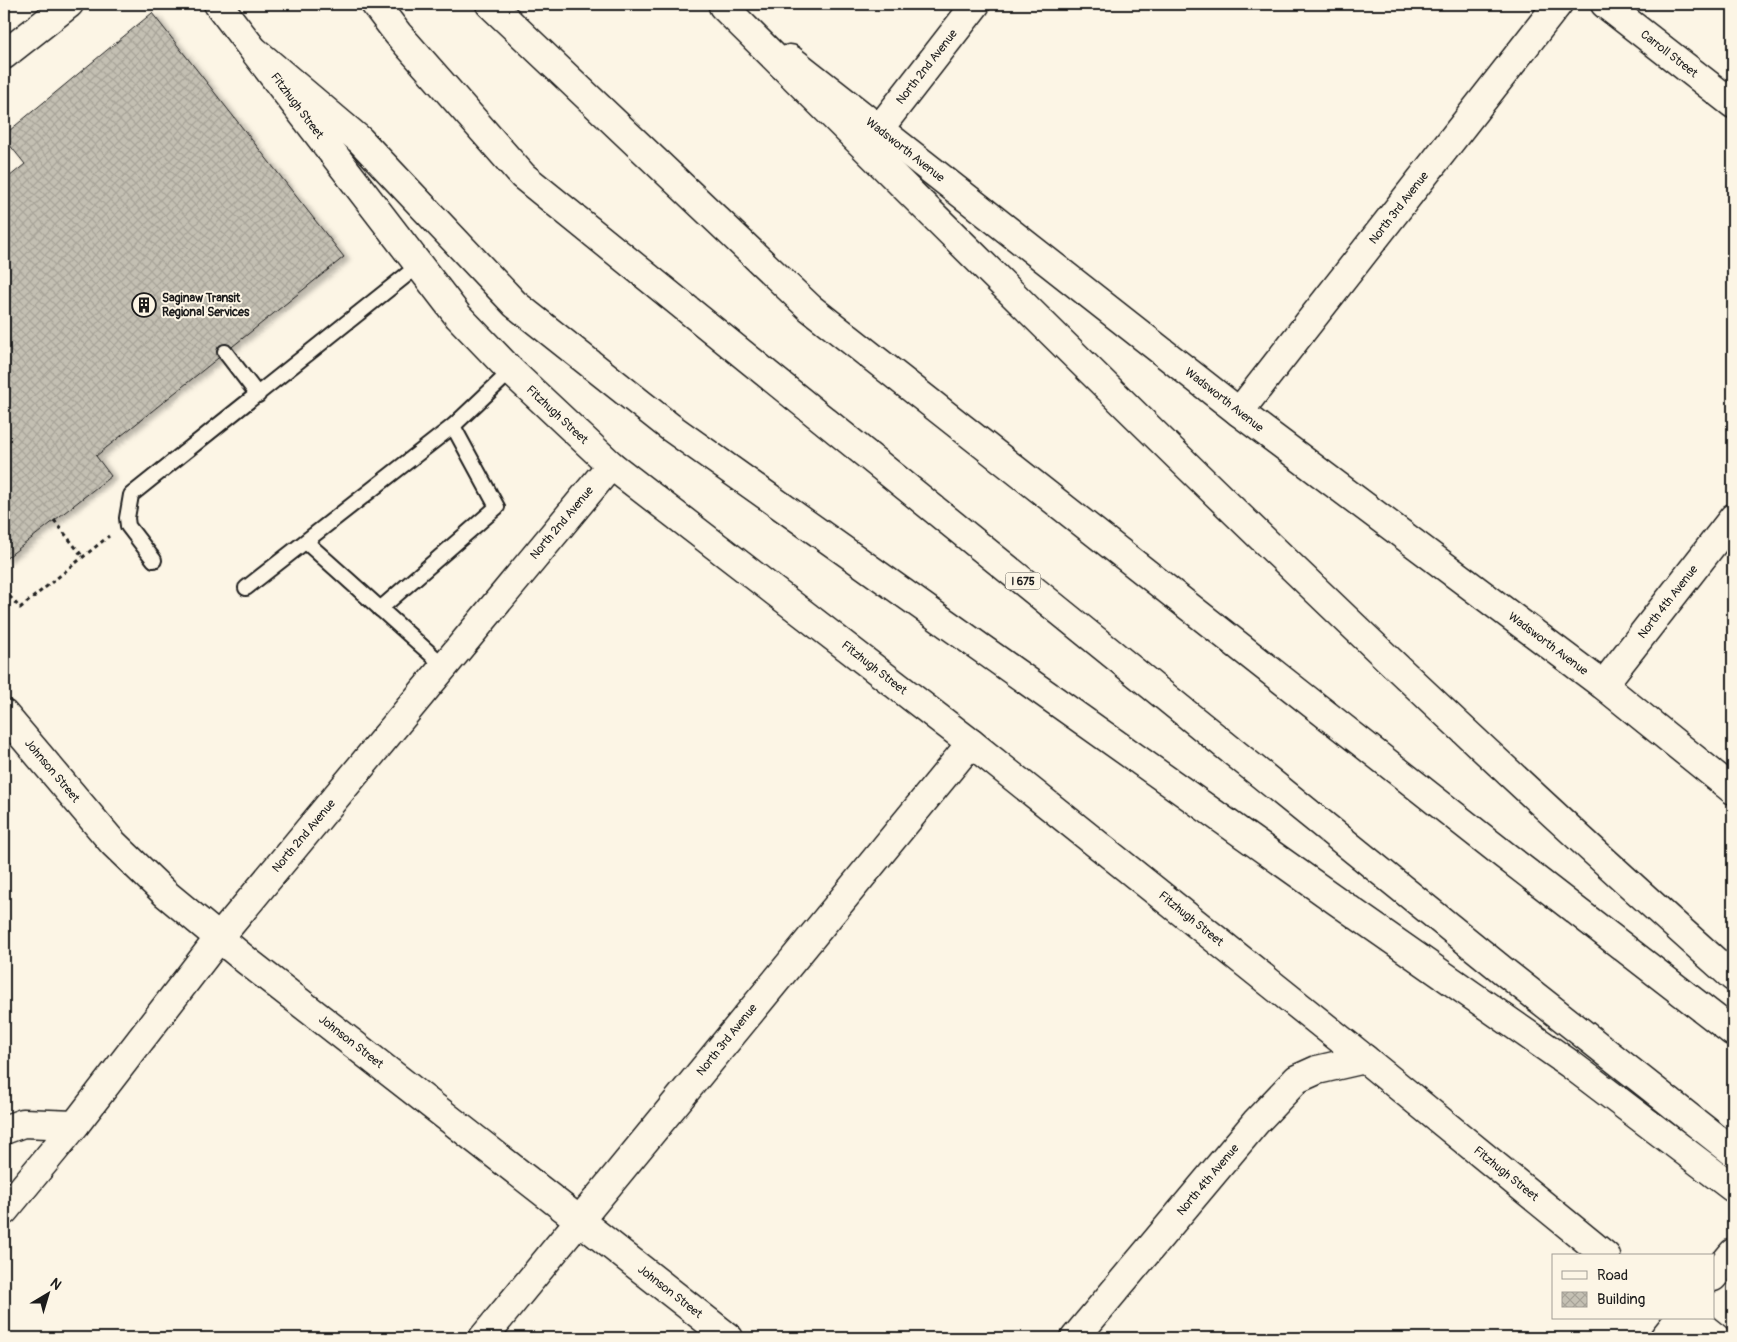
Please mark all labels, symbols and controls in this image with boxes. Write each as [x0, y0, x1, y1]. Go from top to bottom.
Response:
street label: North 2nd Avenue [893, 27, 961, 107]
street label: Carroll Street [1637, 27, 1701, 81]
street label: Fitzhugh Street [267, 70, 327, 142]
street label: Wadsworth Avenue [863, 115, 947, 185]
street label: North 3rd Avenue [1366, 169, 1432, 247]
place label: Saginaw Transit Regional Services [162, 291, 250, 320]
building icon: Saginaw Transit Regional Services [131, 292, 157, 318]
street label: Wadsworth Avenue [1182, 365, 1266, 435]
street label: Fitzhugh Street [523, 383, 591, 448]
street label: North 2nd Avenue [527, 483, 597, 563]
street label: North 4th Avenue [1635, 562, 1701, 642]
road number: I 675 [1006, 572, 1040, 590]
street label: Wadsworth Avenue [1505, 609, 1591, 679]
street label: Fitzhugh Street [838, 638, 910, 698]
street label: Johnson Street [21, 736, 83, 806]
street label: North 2nd Avenue [269, 796, 339, 876]
street label: Fitzhugh Street [1156, 888, 1227, 950]
street label: North 3rd Avenue [693, 1001, 761, 1079]
street label: Johnson Street [316, 1012, 386, 1072]
street label: North 4th Avenue [1174, 1141, 1242, 1219]
street label: Fitzhugh Street [1471, 1143, 1542, 1205]
legend [1552, 1254, 1714, 1320]
street label: Johnson Street [635, 1262, 705, 1322]
text: Road [1597, 1266, 1628, 1285]
north arrow [22, 1270, 72, 1320]
text: N [47, 1275, 65, 1294]
text: Building [1597, 1290, 1645, 1309]

